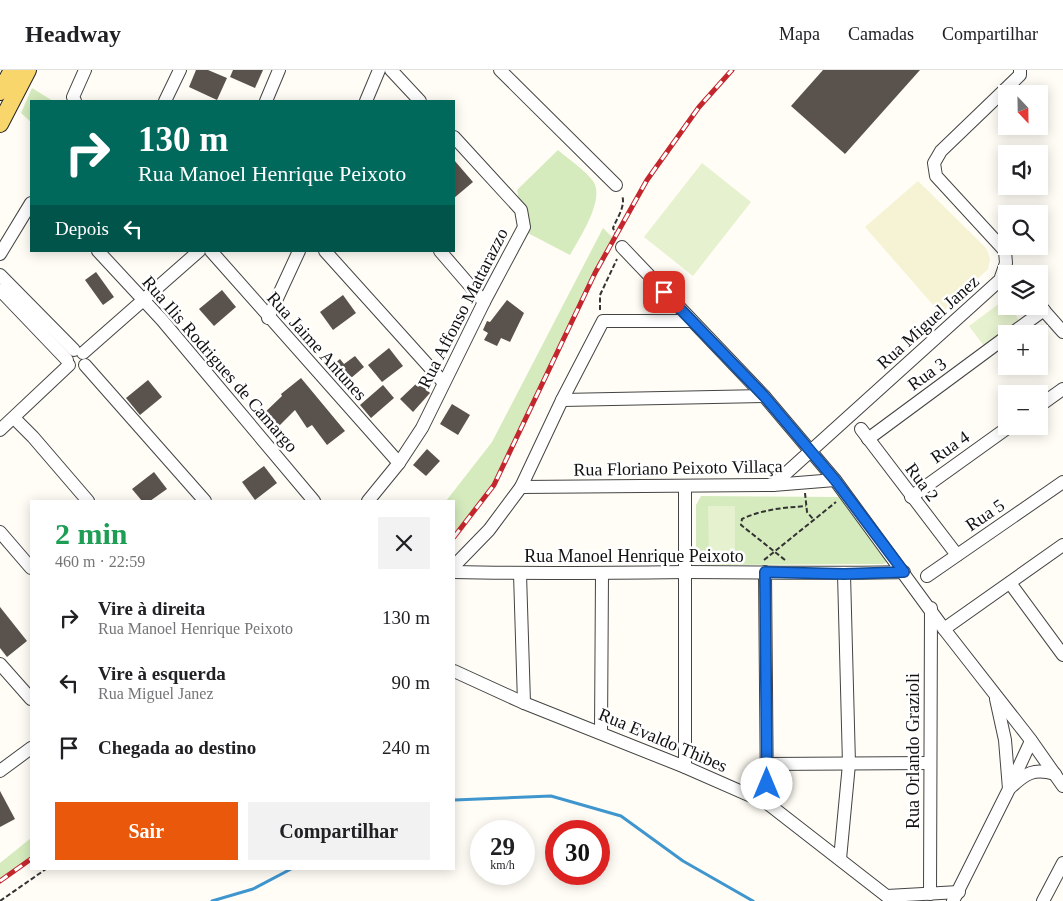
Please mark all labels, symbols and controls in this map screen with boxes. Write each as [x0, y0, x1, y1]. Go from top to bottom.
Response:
text: Headway [25, 21, 121, 47]
text: Mapa [779, 24, 820, 44]
text: Camadas [848, 24, 914, 44]
text: Compartilhar [942, 24, 1038, 44]
north arrow [998, 85, 1048, 135]
map controls [998, 85, 1048, 435]
icon: right [55, 120, 120, 185]
text: 130 m [138, 120, 228, 159]
button: sound [998, 145, 1048, 195]
text: Rua Manoel Henrique Peixoto [138, 161, 406, 186]
button: search [998, 205, 1048, 255]
icon: left [119, 215, 147, 243]
text: Depois [55, 218, 109, 239]
street label: Rua Affonso Mattarazzo [414, 225, 512, 391]
button: layers [998, 265, 1048, 315]
pin [643, 271, 685, 313]
street label: Rua Miguel Janez [873, 271, 983, 373]
street label: Rua Ilis Rodrigues de Camargo [138, 272, 302, 456]
icon: arrive [650, 278, 678, 306]
street label: Rua Jaime Antunes [263, 288, 371, 404]
button: + [998, 325, 1048, 375]
street label: Rua 3 [904, 353, 950, 395]
button: − [998, 385, 1048, 435]
street label: Rua 4 [927, 427, 973, 467]
street label: Rua Floriano Peixoto Villaça [573, 456, 783, 480]
street label: Rua 2 [901, 459, 943, 505]
street label: Rua 5 [962, 495, 1008, 535]
text: 2 min [55, 517, 128, 550]
button: close [378, 517, 430, 569]
street label: Rua Manoel Henrique Peixoto [524, 546, 744, 566]
text: 460 m · 22:59 [55, 553, 145, 570]
text: Vire à direita [98, 598, 205, 619]
icon: right [55, 604, 83, 632]
text: 130 m [382, 607, 430, 628]
text: Rua Manoel Henrique Peixoto [98, 620, 293, 637]
text: Vire à esquerda [98, 663, 226, 684]
icon: left [55, 669, 83, 697]
text: 90 m [391, 672, 430, 693]
street label: Rua Orlando Grazioli [903, 673, 923, 829]
text: Rua Miguel Janez [98, 685, 214, 702]
street label: Rua Evaldo Thibes [596, 704, 730, 776]
icon: arrive [55, 734, 83, 762]
text: Chegada ao destino [98, 737, 256, 758]
text: 240 m [382, 737, 430, 758]
position arrow [740, 757, 792, 809]
button: Sair [55, 802, 238, 860]
button: Compartilhar [248, 802, 430, 860]
speed limit sign: 30 [545, 820, 610, 885]
text: 29 [490, 833, 515, 860]
text: km/h [490, 858, 515, 872]

